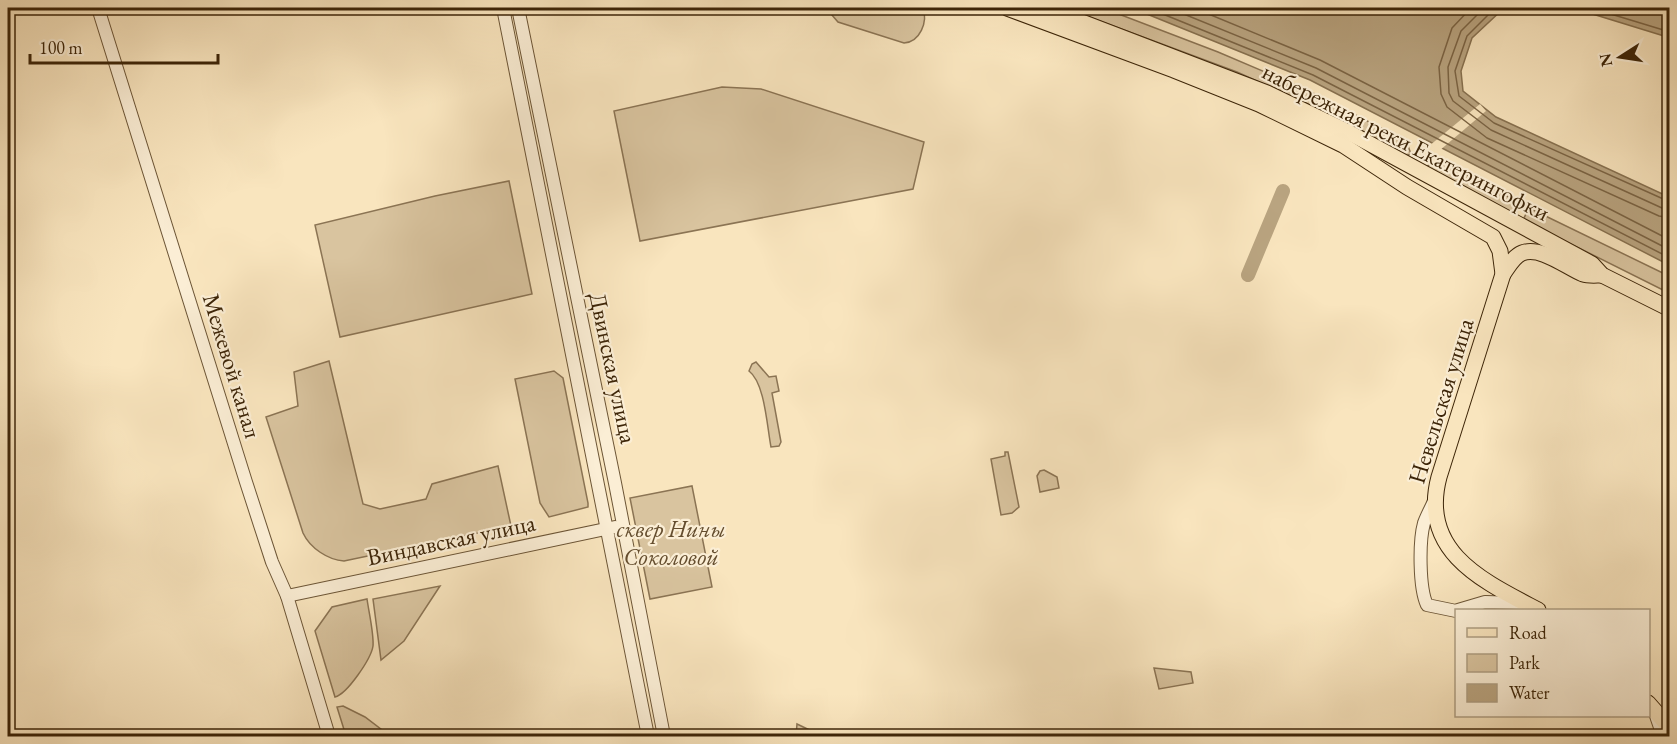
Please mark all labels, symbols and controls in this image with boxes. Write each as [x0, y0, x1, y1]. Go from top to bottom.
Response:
scale bar [30, 27, 218, 65]
north arrow [1590, 27, 1650, 87]
text: 100 m [39, 36, 83, 59]
text: N [1594, 51, 1617, 69]
street label: набережная реки Екатерингофки [1257, 55, 1556, 228]
street label: Двинская улица [582, 289, 645, 447]
street label: Межевой канал [196, 290, 269, 442]
street label: Невельская улица [1401, 314, 1480, 487]
street label: Виндавская улица [364, 506, 538, 573]
park label: сквер Нины Соколовой [617, 513, 725, 572]
legend [1455, 609, 1650, 717]
text: Road [1509, 621, 1548, 644]
text: Park [1509, 651, 1540, 674]
text: Water [1509, 681, 1550, 704]

